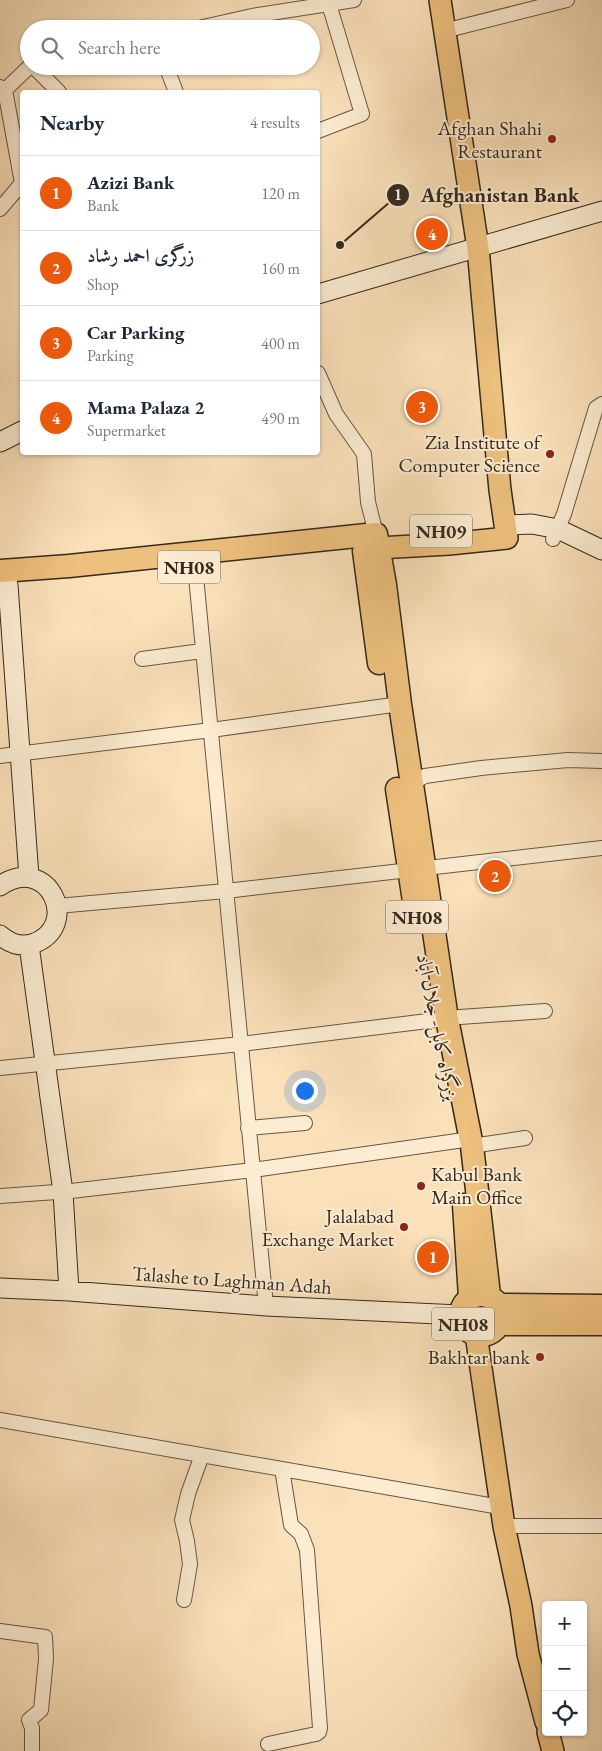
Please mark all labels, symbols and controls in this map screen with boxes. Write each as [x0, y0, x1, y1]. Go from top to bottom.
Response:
search box [20, 20, 320, 75]
icon: search [38, 34, 66, 62]
text: Search here [78, 35, 160, 60]
text: Nearby [40, 109, 104, 136]
text: 4 results [250, 112, 300, 133]
place label: Afghan Shahi Restaurant [436, 115, 543, 164]
marker: Afghan Shahi Restaurant [546, 133, 558, 145]
text: Azizi Bank [87, 170, 174, 195]
callout: Afghanistan Bank [385, 177, 590, 213]
text: Afghanistan Bank [419, 181, 580, 208]
text: 1 [52, 183, 60, 204]
text: 120 m [261, 183, 300, 204]
text: 1 [394, 185, 402, 204]
text: Bank [87, 195, 119, 216]
pin: 4 [416, 215, 448, 253]
text: زرگری احمد رشاد [87, 243, 194, 268]
text: 2 [52, 258, 60, 279]
text: 160 m [261, 258, 300, 279]
text: Shop [87, 274, 119, 295]
text: Car Parking [87, 320, 184, 345]
text: 3 [52, 333, 60, 354]
text: 400 m [261, 333, 300, 354]
text: Parking [87, 345, 134, 366]
pin: 3 [406, 388, 438, 426]
text: Mama Palaza 2 [87, 395, 204, 420]
text: 4 [52, 408, 60, 429]
text: 490 m [261, 408, 300, 429]
text: Supermarket [87, 420, 166, 441]
place label: Zia Institute of Computer Science [398, 429, 543, 478]
marker: Zia Institute of Computer Science [544, 448, 556, 460]
road number: NH09 [410, 514, 472, 548]
road number: NH08 [158, 550, 220, 584]
pin: 2 [479, 857, 511, 895]
road number: NH08 [386, 900, 448, 934]
street label: بزرگراه کابل- جلال آباد [409, 951, 465, 1104]
your location [292, 1078, 318, 1104]
place label: Kabul Bank Main Office [431, 1161, 523, 1210]
marker: Kabul Bank Main Office [415, 1180, 427, 1192]
place label: Jalalabad Exchange Market [261, 1203, 395, 1252]
marker: Jalalabad Exchange Market [398, 1221, 410, 1233]
pin: 1 [417, 1238, 449, 1276]
street label: Talashe to Laghman Adah [131, 1260, 333, 1300]
road number: NH08 [432, 1308, 494, 1340]
place label: Bakhtar bank [428, 1344, 531, 1370]
marker: Bakhtar bank [534, 1351, 546, 1363]
map controls [542, 1601, 587, 1736]
button: + [542, 1601, 587, 1646]
button: − [542, 1646, 587, 1691]
button: locate [542, 1691, 587, 1736]

